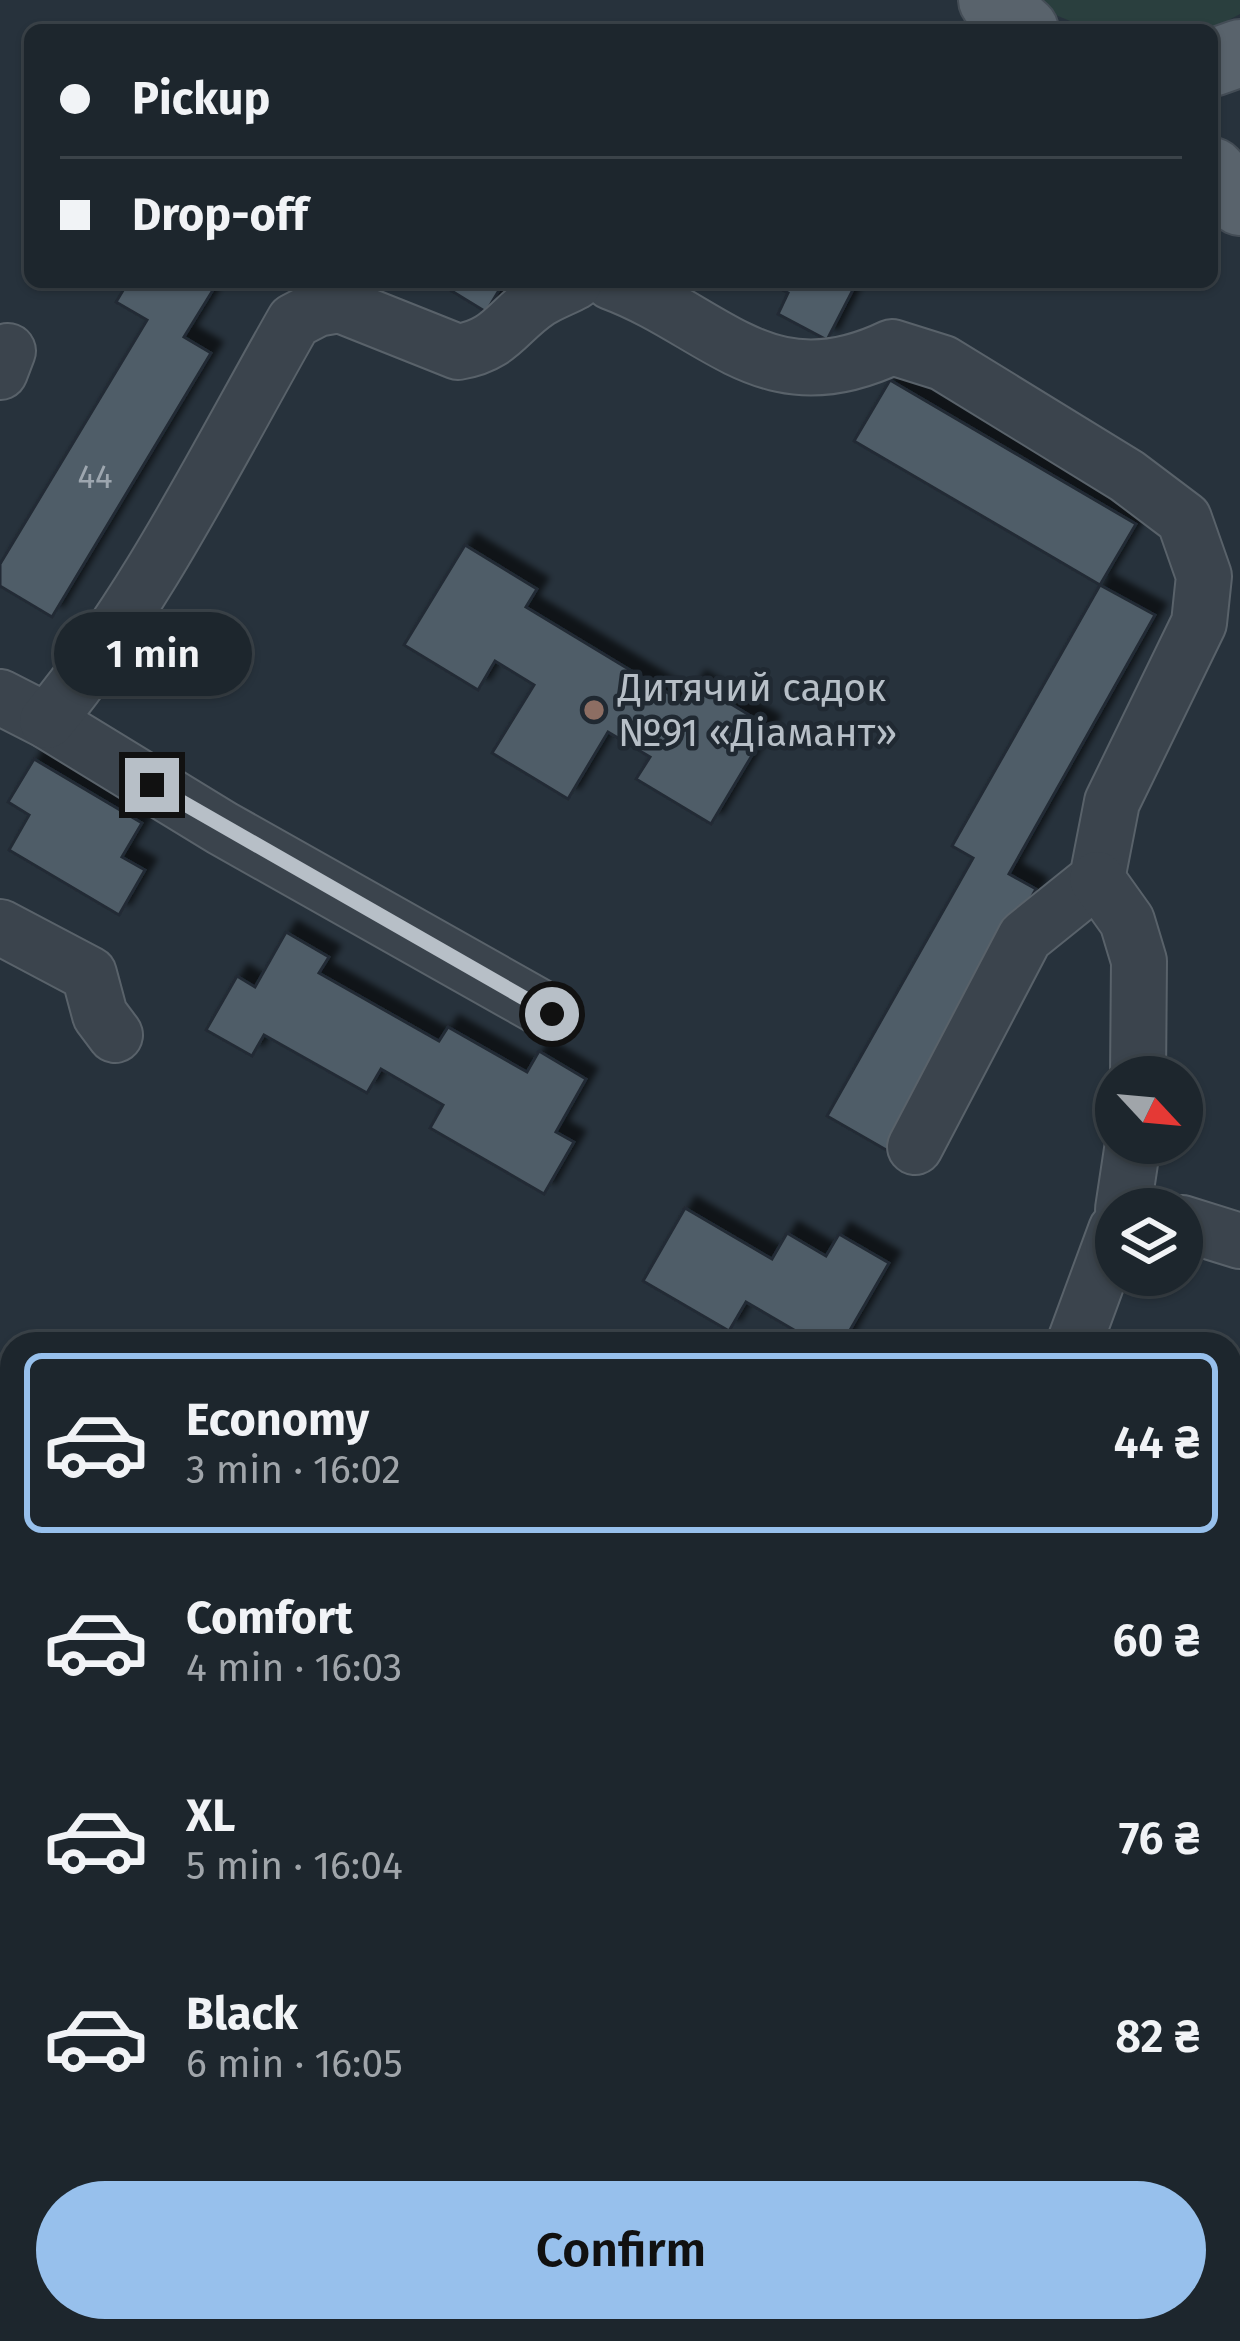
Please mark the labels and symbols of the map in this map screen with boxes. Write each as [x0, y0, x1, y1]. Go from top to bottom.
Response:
house number: 44 [77, 457, 113, 497]
callout: 1 min [53, 611, 251, 695]
place label: Дитячий садок №91 «Діамант» [617, 665, 897, 756]
marker: Дитячий садок №91 «Діамант» [581, 697, 607, 723]
route end [125, 758, 179, 812]
route start [525, 987, 579, 1041]
north arrow [1095, 1056, 1203, 1164]

